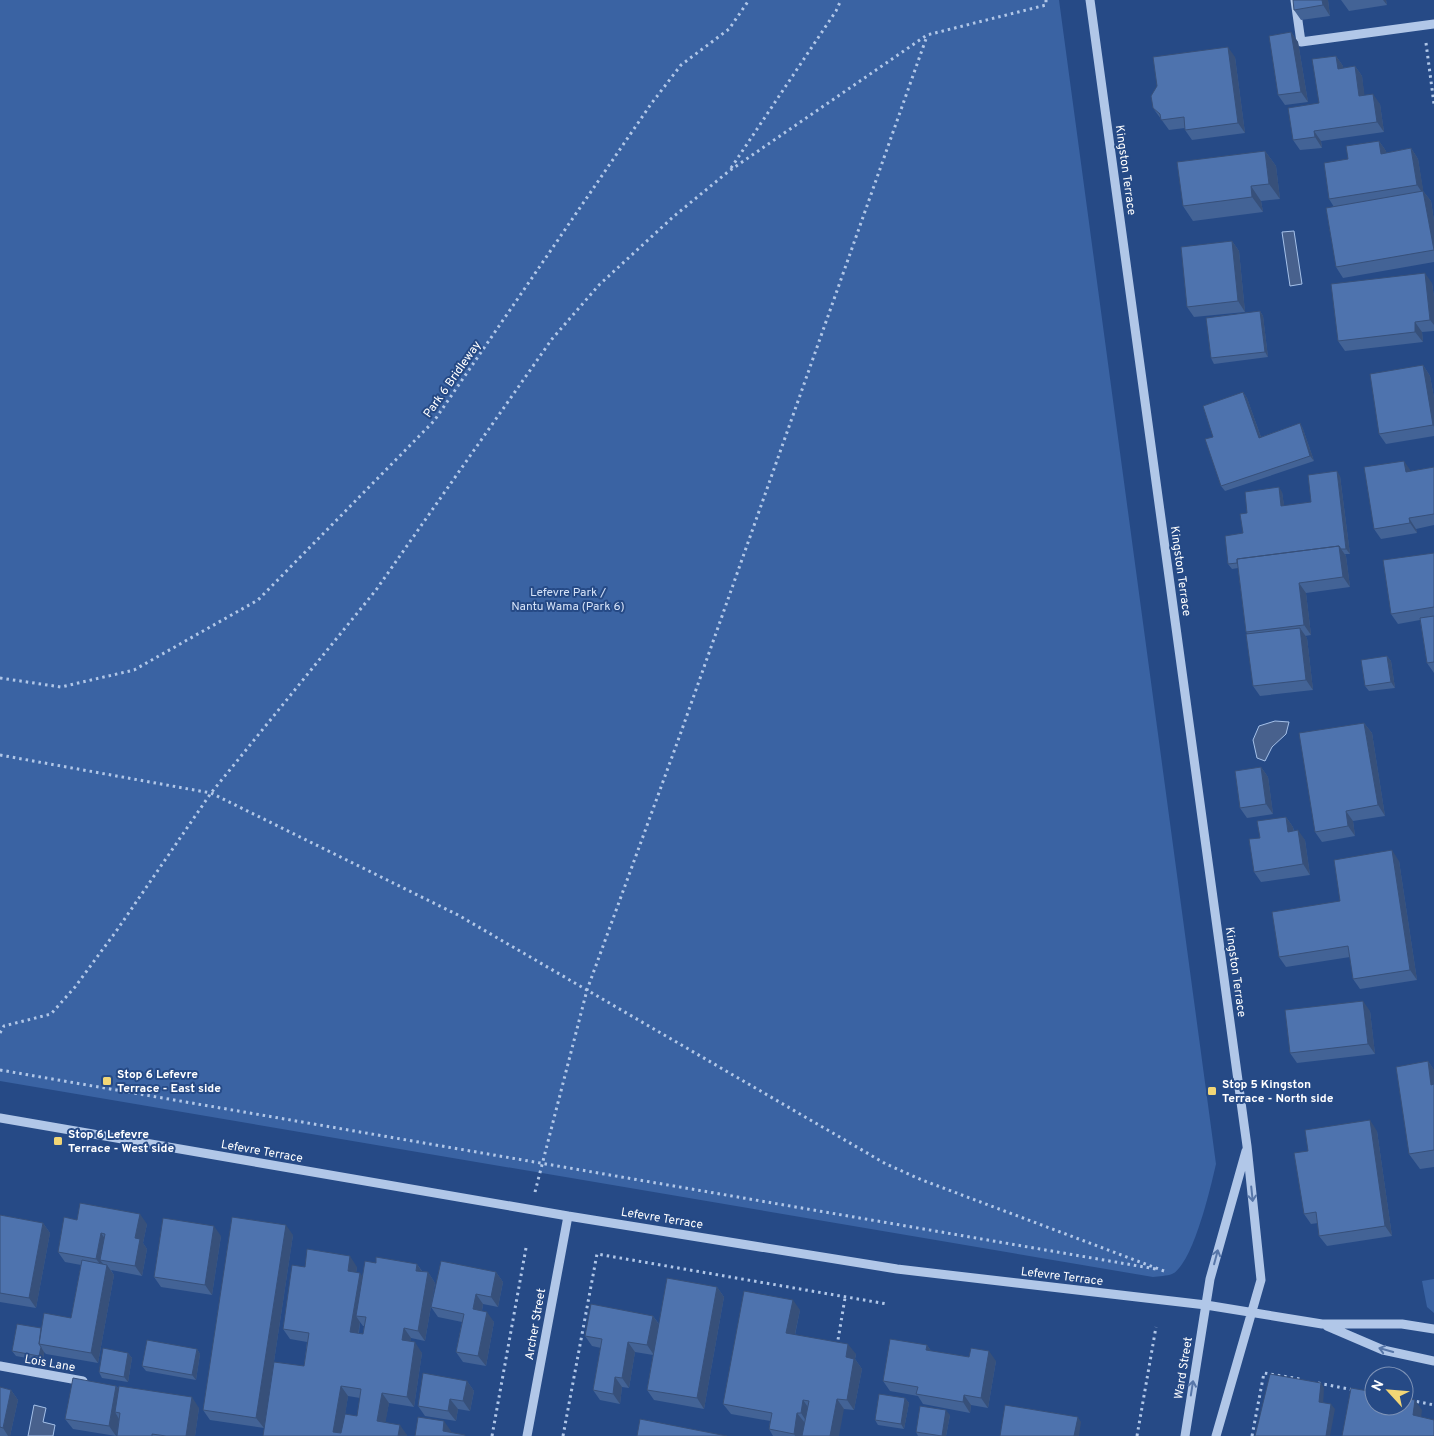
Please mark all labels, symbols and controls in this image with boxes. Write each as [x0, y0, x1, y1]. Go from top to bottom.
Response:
street label: Kingston Terrace [1111, 124, 1139, 216]
street label: Park 6 Bridleway [420, 338, 485, 421]
street label: Kingston Terrace [1166, 525, 1194, 617]
park label: Lefevre Park / Nantu Wama (Park 6) [511, 585, 625, 615]
street label: Kingston Terrace [1221, 926, 1249, 1018]
place label: Stop 6 Lefevre Terrace - East side [117, 1067, 221, 1097]
marker: Stop 6 Lefevre Terrace - East side [101, 1075, 113, 1087]
place label: Stop 5 Kingston Terrace - North side [1222, 1077, 1334, 1107]
marker: Stop 5 Kingston Terrace - North side [1206, 1085, 1218, 1097]
place label: Stop 6 Lefevre Terrace - West side [68, 1127, 174, 1157]
marker: Stop 6 Lefevre Terrace - West side [52, 1135, 64, 1147]
street label: Lefevre Terrace [220, 1137, 304, 1167]
one-way arrow [1247, 1186, 1257, 1202]
street label: Lefevre Terrace [620, 1205, 704, 1233]
one-way arrow [1212, 1250, 1222, 1266]
street label: Lefevre Terrace [1020, 1264, 1104, 1290]
street label: Archer Street [522, 1287, 550, 1361]
street label: Ward Street [1171, 1336, 1197, 1401]
one-way arrow [1379, 1345, 1395, 1355]
street label: Lois Lane [23, 1352, 77, 1376]
north arrow [1364, 1366, 1414, 1416]
text: N [1369, 1378, 1389, 1394]
one-way arrow [1188, 1380, 1198, 1396]

